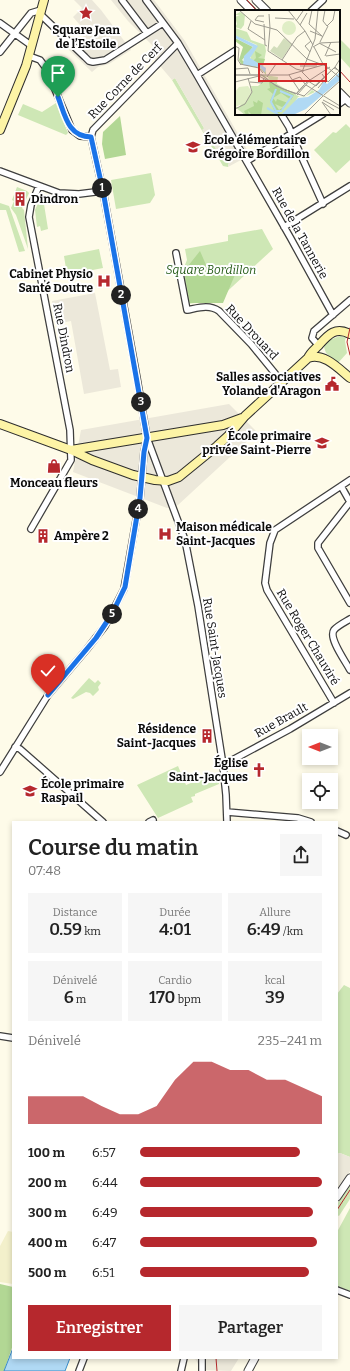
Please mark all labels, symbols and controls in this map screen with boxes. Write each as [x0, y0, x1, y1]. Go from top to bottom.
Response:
place icon: Square Jean de l’Estoile [78, 5, 94, 21]
inset map [235, 10, 340, 115]
place label: Square Jean de l’Estoile [52, 23, 120, 51]
street label: Rue Corne de Cerf [85, 40, 165, 122]
pin [41, 56, 75, 97]
icon: arrive [47, 62, 69, 84]
place label: École élémentaire Grégoire Bordillon [204, 131, 310, 161]
school or university icon: École élémentaire Grégoire Bordillon [185, 139, 201, 155]
pin: 1 [92, 178, 112, 198]
text: 1 [100, 181, 104, 194]
street label: Rue de la Tannerie [269, 185, 331, 281]
building icon: Dindron [12, 191, 28, 207]
place label: Dindron [31, 192, 79, 206]
park label: Square Bordillon [166, 263, 256, 277]
place label: Cabinet Physio Santé Doutre [9, 267, 93, 295]
hospital icon: Cabinet Physio Santé Doutre [96, 273, 112, 289]
pin: 2 [111, 285, 131, 305]
text: 2 [118, 288, 124, 301]
street label: Rue Drouard [223, 301, 281, 363]
street label: Rue Dindron [50, 302, 78, 374]
place label: Salles associatives Yolande d'Aragon [216, 370, 321, 398]
public building icon: Salles associatives Yolande d'Aragon [324, 376, 340, 392]
pin: 3 [131, 392, 151, 412]
text: 3 [138, 395, 144, 408]
place label: École primaire privée Saint-Pierre [202, 427, 311, 457]
school or university icon: École primaire privée Saint-Pierre [314, 435, 330, 451]
shop icon: Monceau fleurs [46, 458, 62, 474]
place label: Monceau fleurs [10, 476, 98, 490]
pin: 4 [128, 499, 148, 519]
text: 4 [135, 502, 141, 515]
place label: Maison médicale Saint-Jacques [176, 520, 272, 548]
hospital icon: Maison médicale Saint-Jacques [157, 526, 173, 542]
building icon: Ampère 2 [35, 528, 51, 544]
place label: Ampère 2 [54, 529, 109, 543]
street label: Rue Roger Chauviré [274, 586, 342, 688]
street label: Rue Saint-Jacques [200, 597, 230, 699]
pin: 5 [102, 604, 122, 624]
text: 5 [109, 607, 115, 620]
pin [31, 654, 65, 695]
icon: check [37, 660, 59, 682]
street label: Rue Brault [252, 699, 310, 740]
place label: Résidence Saint-Jacques [117, 722, 196, 750]
building icon: Résidence Saint-Jacques [199, 728, 215, 744]
north arrow [302, 729, 338, 765]
map controls [302, 729, 338, 809]
place label: Église Saint-Jacques [169, 754, 248, 784]
church icon: Église Saint-Jacques [251, 762, 267, 778]
button: locate [302, 773, 338, 809]
place label: École primaire Raspail [41, 775, 125, 805]
school or university icon: École primaire Raspail [22, 783, 38, 799]
text: Course du matin [28, 834, 198, 861]
button: share [280, 834, 322, 876]
text: 07:48 [28, 863, 61, 878]
text: Distance [53, 906, 97, 919]
text: Durée [159, 906, 191, 919]
text: Allure [259, 906, 291, 919]
text: 0.59 [49, 919, 82, 940]
text: 4:01 [159, 919, 191, 940]
text: 6:49 [247, 919, 281, 940]
text: km [82, 925, 101, 938]
text: /km [281, 925, 303, 938]
text: Dénivelé [53, 974, 97, 987]
text: Cardio [158, 974, 192, 987]
text: kcal [265, 974, 285, 987]
text: 6 [64, 987, 74, 1008]
text: 170 [149, 987, 175, 1008]
text: 39 [265, 987, 285, 1008]
text: m [74, 993, 86, 1006]
text: bpm [175, 993, 201, 1006]
text: Dénivelé [28, 1033, 81, 1048]
text: 235–241 m [258, 1033, 322, 1048]
text: 100 m [28, 1145, 65, 1160]
text: 6:57 [92, 1145, 116, 1160]
text: 200 m [28, 1175, 67, 1190]
text: 6:44 [92, 1175, 118, 1190]
text: 300 m [28, 1205, 67, 1220]
text: 6:49 [92, 1205, 118, 1220]
text: 400 m [28, 1235, 67, 1250]
text: 6:47 [92, 1235, 116, 1250]
text: 500 m [28, 1265, 66, 1280]
text: 6:51 [92, 1265, 114, 1280]
button: Enregistrer [28, 1305, 171, 1351]
button: Partager [179, 1305, 322, 1351]

